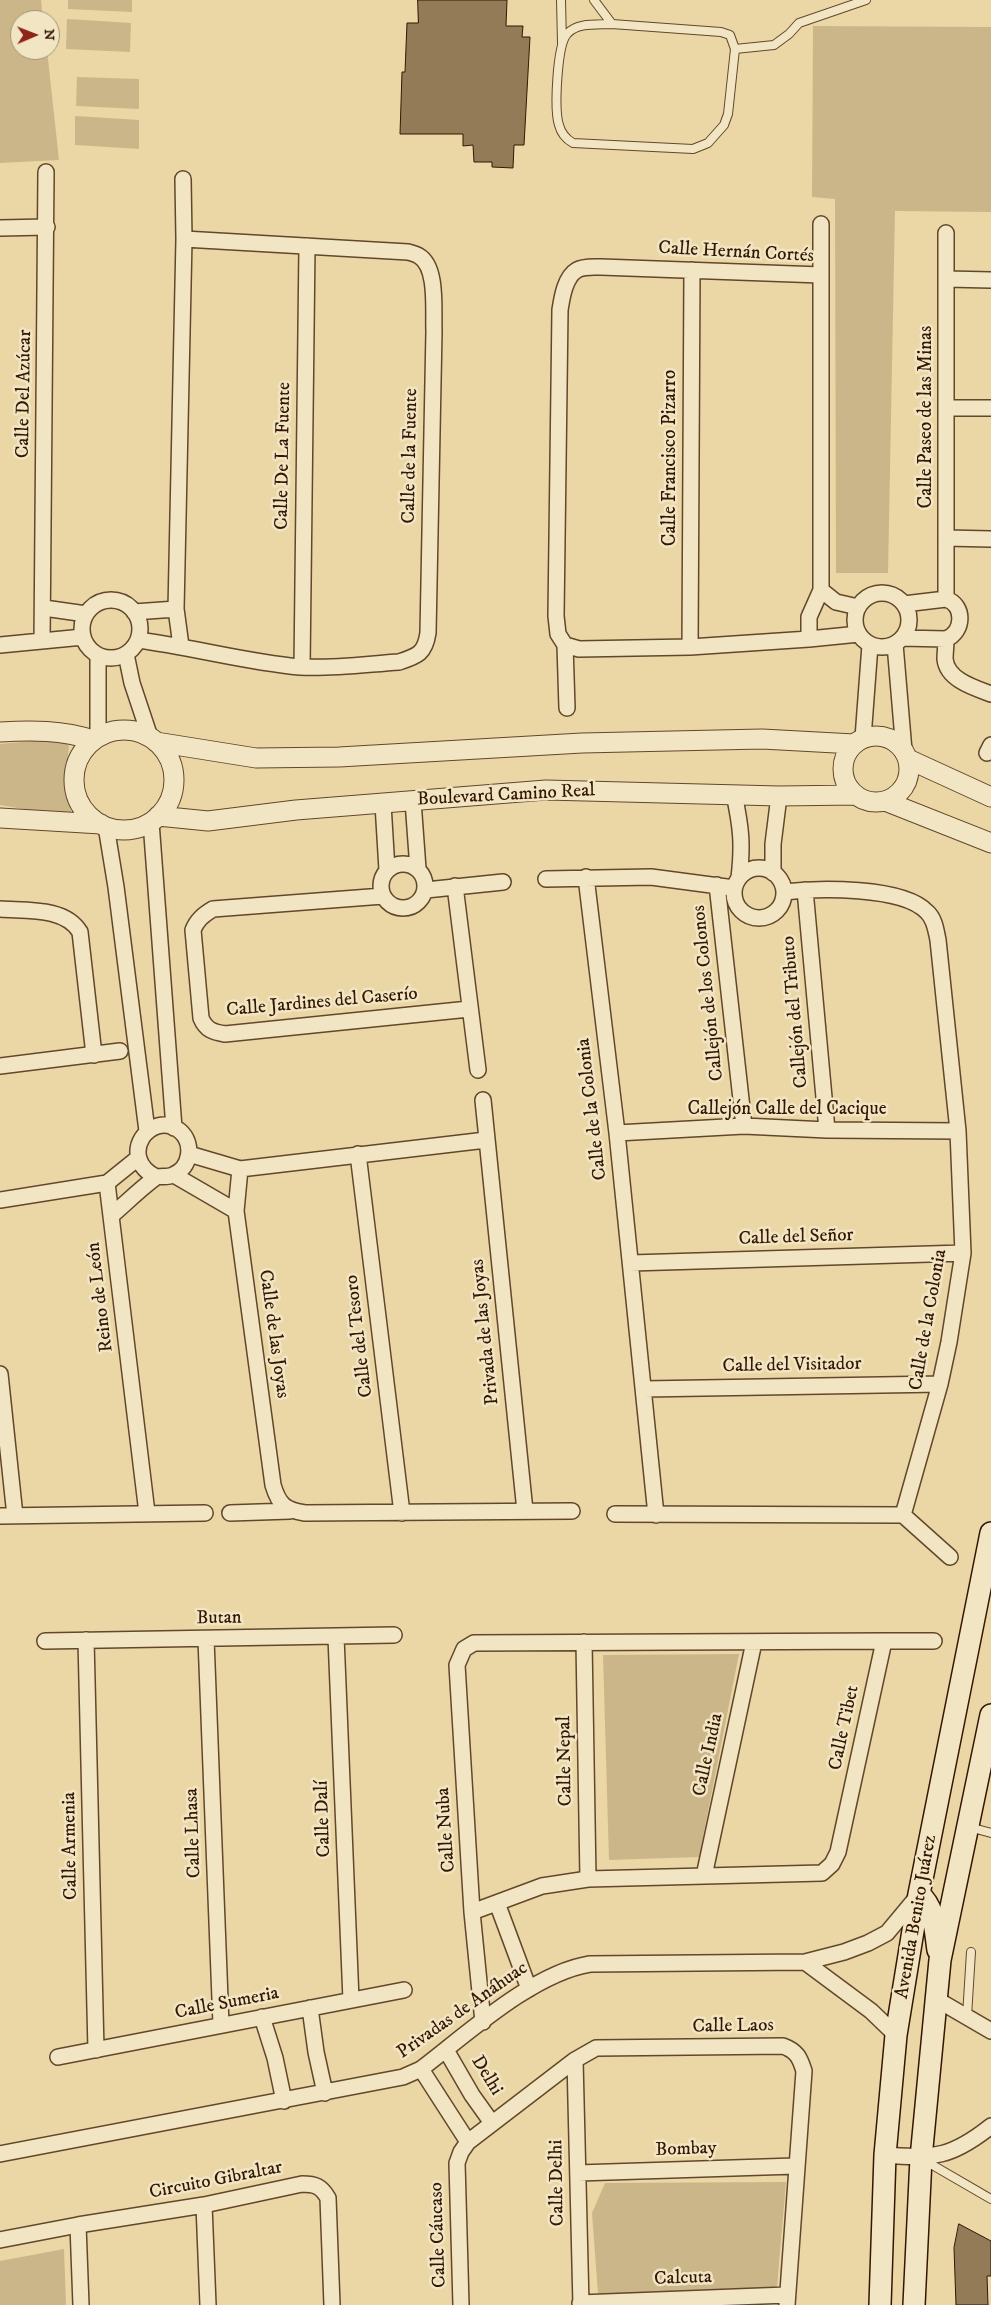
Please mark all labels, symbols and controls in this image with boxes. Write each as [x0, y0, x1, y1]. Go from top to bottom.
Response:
north arrow [10, 10, 60, 60]
text: N [40, 29, 58, 41]
street label: Calle Hernán Cortés [658, 238, 814, 268]
street label: Calle Paseo de las Minas [916, 326, 938, 508]
street label: Calle Del Azúcar [12, 329, 38, 459]
street label: Calle Francisco Pizarro [660, 370, 682, 546]
street label: Calle De La Fuente [271, 382, 297, 530]
street label: Calle de la Fuente [398, 388, 424, 524]
street label: Boulevard Camino Real [416, 780, 596, 812]
street label: Callejón de los Colonos [688, 904, 730, 1082]
street label: Callejón del Tributo [778, 935, 814, 1089]
street label: Calle Jardines del Caserío [225, 983, 419, 1023]
street label: Calle de la Colonia [573, 1037, 613, 1181]
street label: Callejón Calle del Cacique [687, 1099, 887, 1121]
street label: Calle del Señor [738, 1225, 854, 1251]
street label: Reino de León [83, 1241, 119, 1353]
street label: Calle de la Colonia [905, 1248, 953, 1392]
street label: Privada de las Joyas [467, 1258, 505, 1406]
street label: Calle de las Joyas [253, 1268, 293, 1400]
street label: Calle del Tesoro [341, 1273, 379, 1399]
street label: Calle del Visitador [722, 1353, 862, 1379]
street label: Butan [196, 1607, 242, 1631]
street label: Calle Tibet [825, 1684, 865, 1772]
street label: Calle India [689, 1711, 729, 1799]
street label: Calle Nepal [554, 1716, 578, 1806]
street label: Calle Dalí [311, 1780, 337, 1858]
street label: Calle Nuba [433, 1787, 461, 1873]
street label: Calle Lhasa [181, 1788, 207, 1878]
street label: Calle Armenia [59, 1792, 83, 1900]
street label: Avenida Benito Juárez [891, 1833, 943, 2001]
street label: Privadas de Anáhuac [393, 1957, 533, 2065]
street label: Calle Sumeria [173, 1983, 281, 2025]
street label: Calle Laos [692, 2015, 774, 2039]
street label: Delhi [465, 2052, 507, 2100]
street label: Bombay [655, 2138, 717, 2162]
street label: Calle Delhi [546, 2140, 570, 2226]
street label: Circuito Gibraltar [148, 2157, 284, 2205]
street label: Calle Cáucaso [426, 2182, 452, 2288]
street label: Calcuta [654, 2267, 712, 2291]

